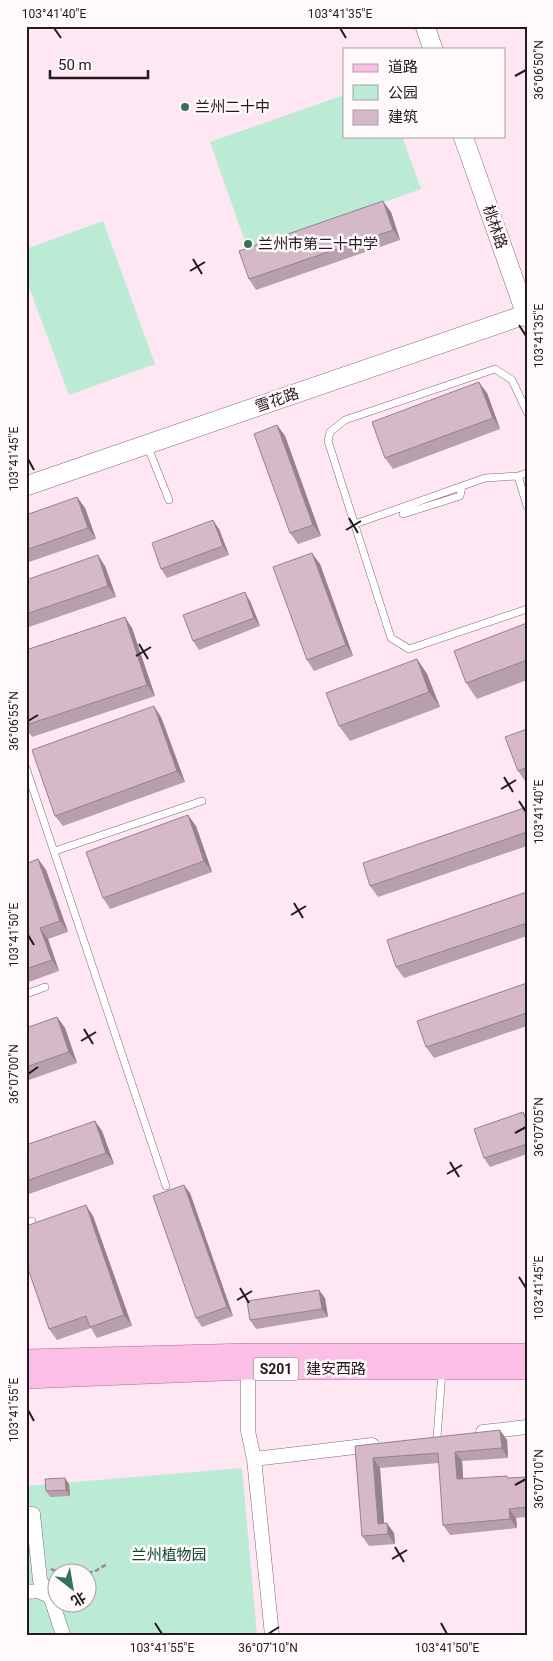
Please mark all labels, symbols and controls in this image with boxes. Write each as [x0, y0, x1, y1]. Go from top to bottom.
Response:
text: 103°41'40"E [22, 7, 86, 21]
text: 103°41'35"E [308, 7, 372, 21]
text: 36°06'50"N [532, 40, 546, 100]
scale bar [50, 48, 148, 80]
legend [343, 48, 506, 138]
text: 50 m [58, 56, 92, 74]
text: 道路 [388, 58, 418, 76]
text: 公园 [388, 84, 418, 102]
place label: 兰州二十中 [195, 98, 270, 116]
marker: 兰州二十中 [179, 101, 191, 113]
text: 建筑 [388, 108, 418, 126]
street label: 桃林路 [479, 203, 511, 251]
place label: 兰州市第二十中学 [258, 235, 378, 253]
marker: 兰州市第二十中学 [242, 238, 254, 250]
text: 103°41'35"E [532, 304, 546, 368]
street label: 雪花路 [253, 384, 301, 416]
text: 103°41'45"E [7, 427, 21, 491]
text: 36°06'55"N [7, 691, 21, 751]
text: 103°41'40"E [532, 780, 546, 844]
text: 103°41'50"E [7, 903, 21, 967]
text: 36°07'00"N [7, 1044, 21, 1104]
text: 36°07'05"N [532, 1097, 546, 1157]
text: 103°41'45"E [532, 1256, 546, 1320]
road number: S201 [254, 1358, 298, 1380]
street label: 建安西路 [306, 1360, 366, 1378]
text: 103°41'55"E [7, 1378, 21, 1442]
text: 36°07'10"N [532, 1449, 546, 1509]
park label: 兰州植物园 [131, 1546, 207, 1564]
north arrow [48, 1564, 98, 1614]
text: 北 [69, 1589, 89, 1610]
text: 103°41'55"E [130, 1641, 194, 1655]
text: 36°07'10"N [238, 1641, 298, 1655]
text: 103°41'50"E [415, 1641, 479, 1655]

